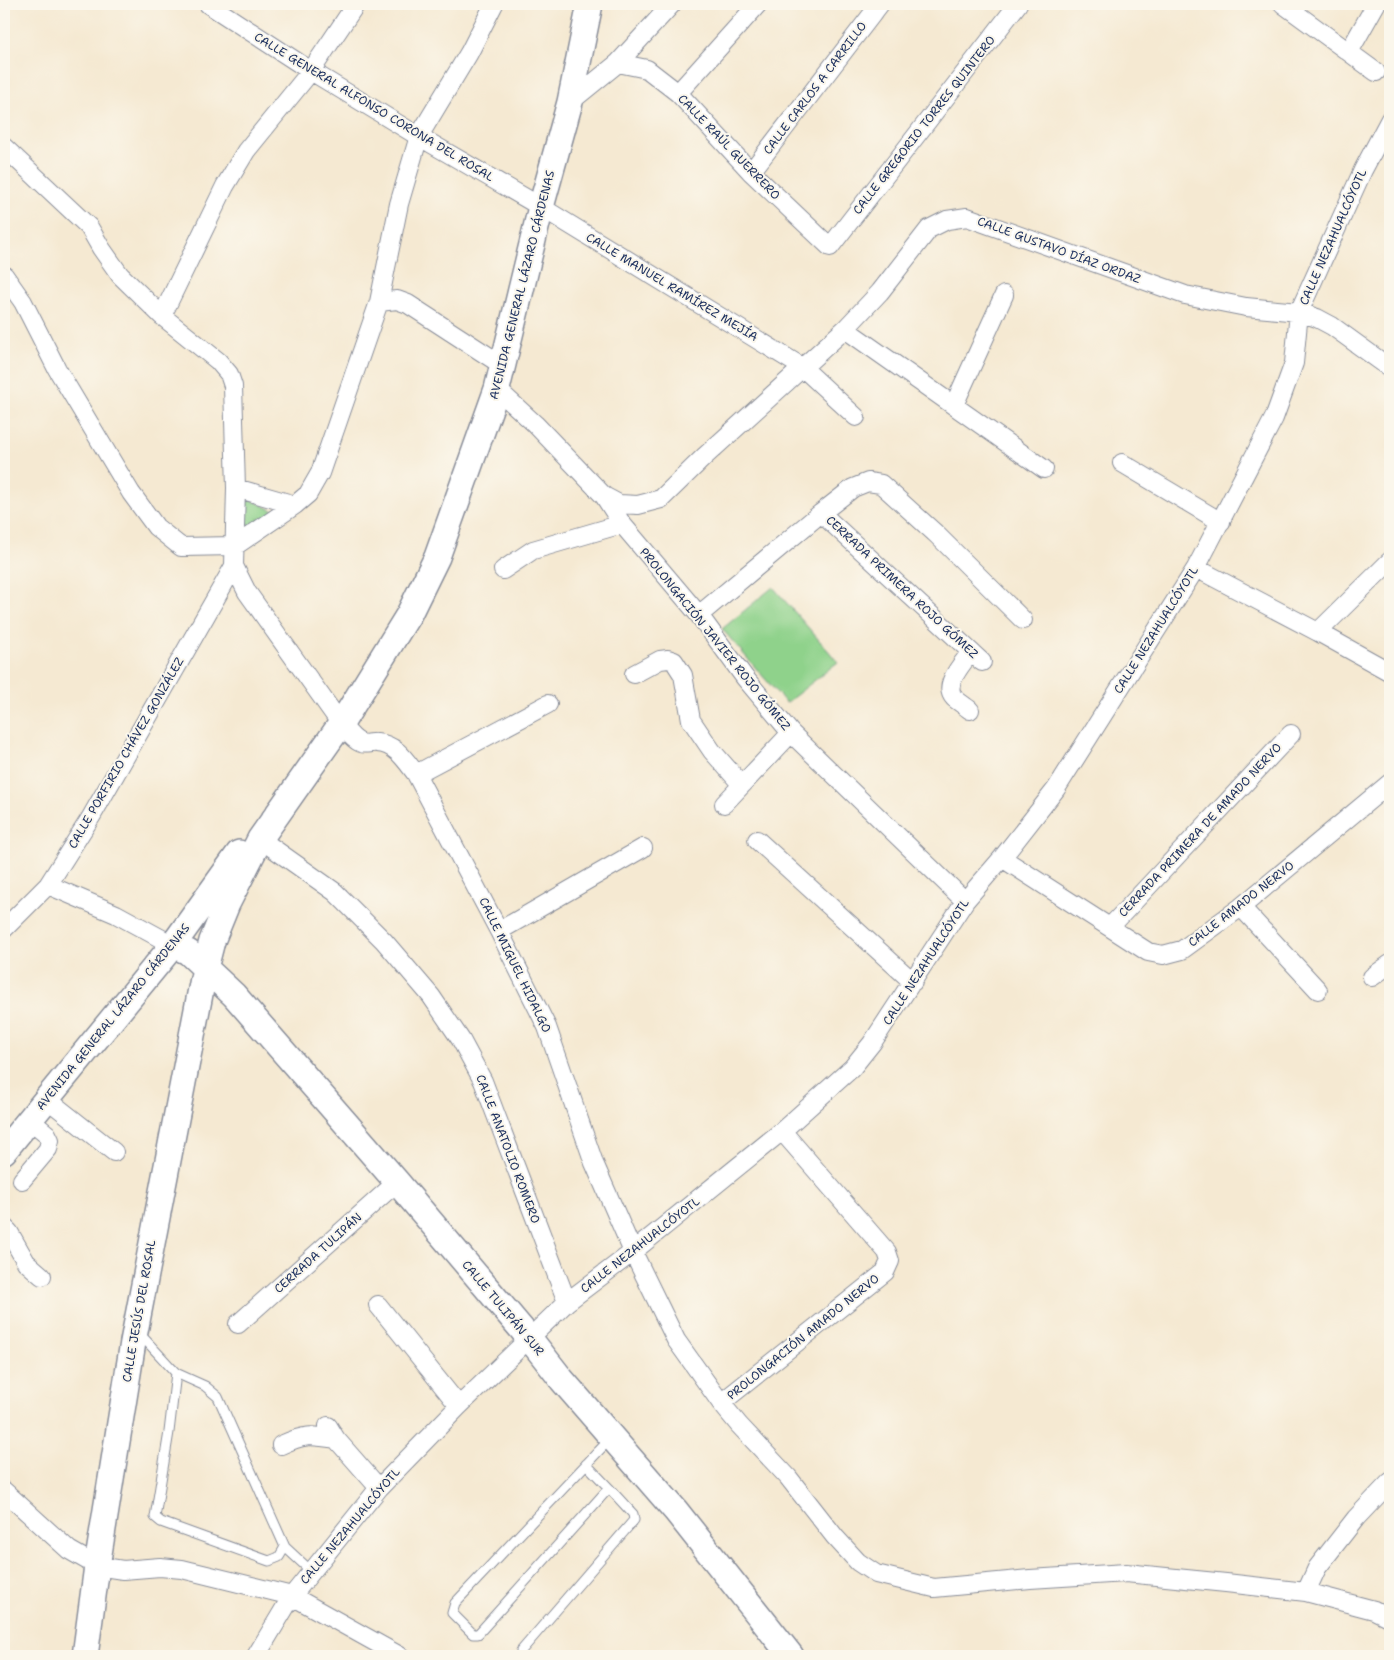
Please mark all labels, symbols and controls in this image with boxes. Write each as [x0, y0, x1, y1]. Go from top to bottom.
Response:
street label: CALLE CARLOS A CARRILLO [760, 18, 870, 158]
street label: CALLE GENERAL ALFONSO CORONA DEL ROSAL [251, 29, 497, 185]
street label: CALLE GREGORIO TORRES QUINTERO [849, 32, 999, 218]
street label: CALLE RAÚL GUERRERO [674, 91, 784, 203]
street label: CALLE NEZAHUALCÓYOTL [1296, 166, 1370, 308]
street label: AVENIDA GENERAL LÁZARO CÁRDENAS [486, 168, 558, 401]
street label: CALLE GUSTAVO DÍAZ ORDAZ [975, 213, 1143, 287]
street label: CALLE MANUEL RAMÍREZ MEJÍA [583, 229, 761, 345]
street label: CERRADA PRIMERA ROJO GÓMEZ [823, 512, 981, 662]
street label: PROLONGACIÓN JAVIER ROJO GÓMEZ [636, 544, 794, 734]
street label: CALLE NEZAHUALCÓYOTL [1110, 563, 1202, 697]
street label: CALLE PORFIRIO CHÁVEZ GONZÁLEZ [65, 655, 187, 851]
street label: CERRADA PRIMERA DE AMADO NERVO [1115, 740, 1285, 920]
street label: CALLE AMADO NERVO [1185, 858, 1297, 950]
street label: CALLE MIGUEL HIDALGO [475, 895, 555, 1035]
street label: CALLE NEZAHUALCÓYOTL [879, 896, 973, 1028]
street label: AVENIDA GENERAL LÁZARO CÁRDENAS [33, 920, 194, 1114]
street label: CALLE ANATOLIO ROMERO [472, 1072, 544, 1226]
street label: CALLE NEZAHUALCÓYOTL [577, 1193, 703, 1297]
street label: CERRADA TULIPÁN [271, 1209, 365, 1297]
street label: CALLE JESÚS DEL ROSAL [119, 1238, 159, 1383]
street label: CALLE TULIPÁN SUR [458, 1257, 548, 1359]
street label: PROLONGACIÓN AMADO NERVO [724, 1271, 882, 1403]
street label: CALLE NEZAHUALCÓYOTL [297, 1464, 404, 1588]

